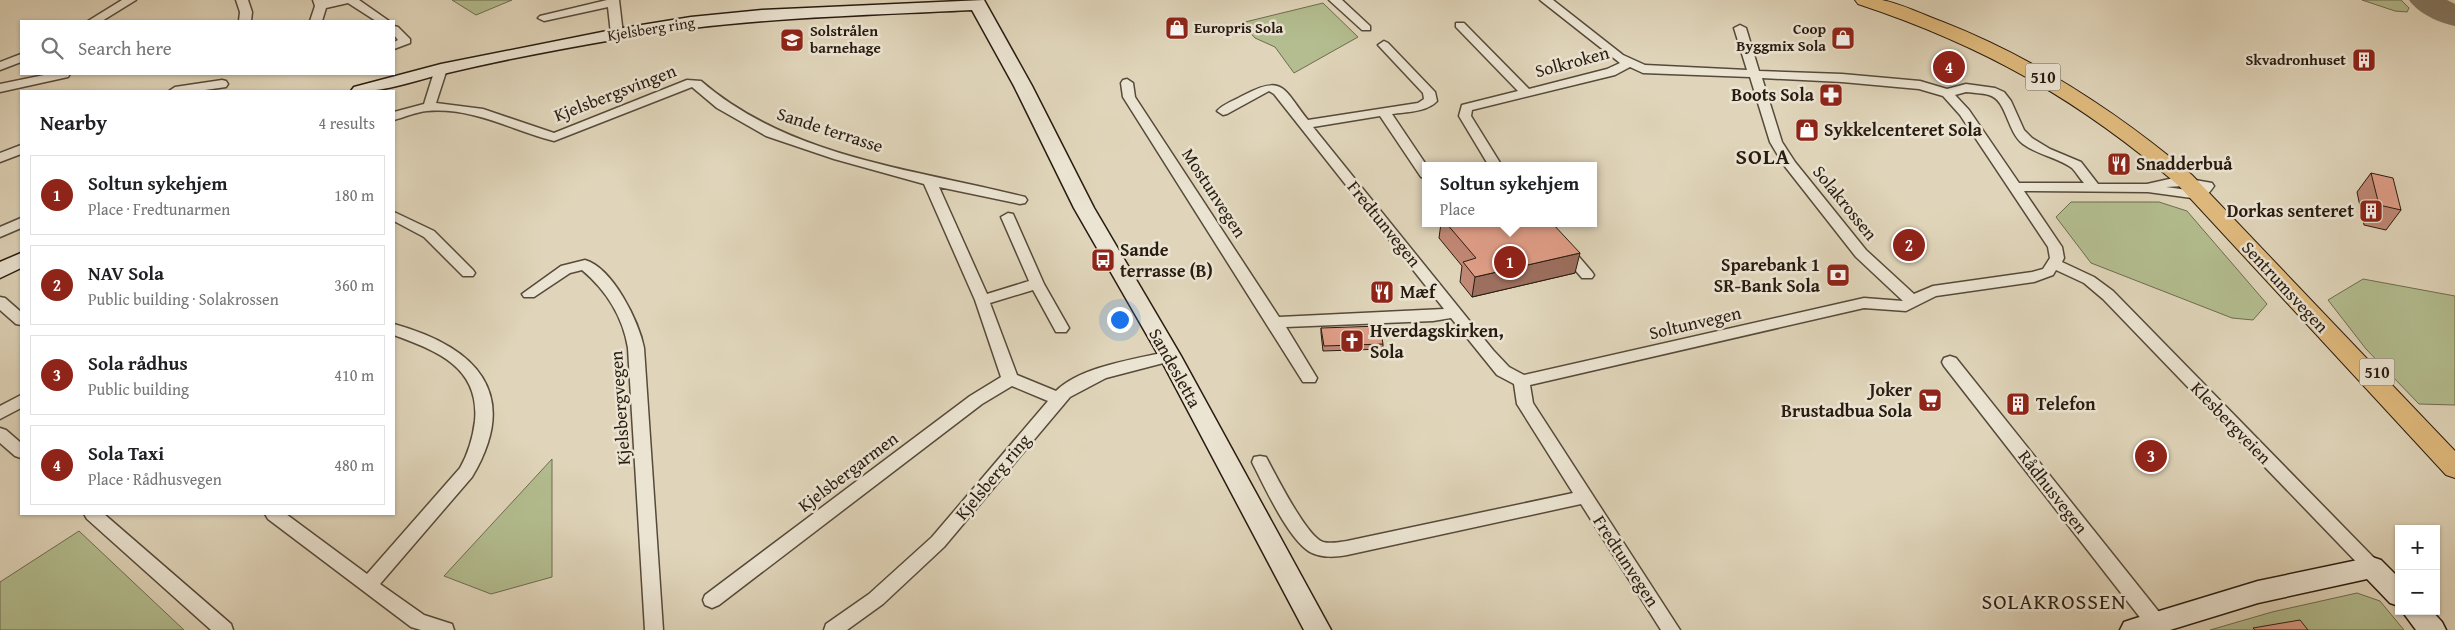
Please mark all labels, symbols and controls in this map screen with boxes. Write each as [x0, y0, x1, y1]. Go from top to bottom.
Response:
street label: Kjelsberg ring [606, 11, 697, 46]
shop icon: Europris Sola [1164, 15, 1190, 41]
place label: Europris Sola [1194, 17, 1284, 38]
place label: Coop Byggmix Sola [1736, 18, 1826, 56]
search box [20, 20, 395, 75]
place label: Solstrålen barnehage [810, 20, 881, 58]
shop icon: Coop Byggmix Sola [1830, 25, 1856, 51]
school or university icon: Solstrålen barnehage [779, 27, 805, 53]
icon: search [38, 34, 66, 62]
text: Search here [78, 34, 172, 62]
street label: Solkroken [1532, 39, 1612, 84]
building icon: Skvadronhuset [2351, 47, 2377, 73]
pin: 4 [1933, 48, 1965, 86]
place label: Skvadronhuset [2245, 49, 2346, 70]
street label: Kjelsbergsvingen [550, 57, 680, 128]
road number: 510 [2026, 64, 2060, 90]
place label: Boots Sola [1731, 81, 1815, 108]
pharmacy icon: Boots Sola [1818, 82, 1844, 108]
street label: Sande terrasse [774, 100, 887, 159]
text: Nearby [40, 107, 107, 138]
text: 4 results [318, 111, 375, 135]
place label: Sykkelcenteret Sola [1824, 116, 1983, 143]
shop icon: Sykkelcenteret Sola [1794, 117, 1820, 143]
district label: SOLA [1736, 140, 1790, 172]
street label: Mostunvegen [1175, 143, 1253, 243]
place label: Snadderbuå [2136, 150, 2233, 177]
restaurant icon: Snadderbuå [2106, 151, 2132, 177]
street label: Solakrossen [1807, 159, 1884, 246]
popup [1422, 162, 1597, 227]
text: Soltun sykehjem [88, 169, 228, 197]
text: Soltun sykehjem [1440, 169, 1579, 197]
street label: Fredtunvegen [1341, 175, 1428, 273]
text: 1 [53, 183, 61, 207]
text: 180 m [334, 183, 374, 207]
text: Place · Fredtunarmen [88, 197, 230, 221]
text: Place [1440, 197, 1475, 221]
place label: Dorkas senteret [2227, 197, 2354, 224]
building icon: Dorkas senteret [2358, 198, 2384, 224]
pin: 2 [1893, 226, 1925, 264]
street label: Sentrumsvegen [2236, 235, 2335, 339]
place label: Sande terrasse (B) [1120, 236, 1213, 284]
pin: 1 [1494, 243, 1526, 281]
bus stop icon: Sande terrasse (B) [1090, 247, 1116, 273]
place label: Sparebank 1 SR-Bank Sola [1714, 251, 1821, 299]
text: NAV Sola [88, 259, 164, 287]
bank icon: Sparebank 1 SR-Bank Sola [1825, 262, 1851, 288]
text: 2 [53, 273, 61, 297]
text: 360 m [334, 273, 374, 297]
place label: Mæf [1400, 278, 1438, 305]
restaurant icon: Mæf [1369, 279, 1395, 305]
text: Public building · Solakrossen [88, 287, 279, 311]
street label: Soltunvegen [1646, 299, 1744, 346]
your location [1107, 307, 1133, 333]
place label: Hverdagskirken, Sola [1370, 317, 1504, 365]
street label: Sandesletta [1142, 323, 1209, 413]
church icon: Hverdagskirken, Sola [1339, 328, 1365, 354]
text: Sola rådhus [88, 349, 188, 377]
street label: Kjelsbergvegen [602, 350, 637, 466]
road number: 510 [2360, 358, 2394, 386]
text: 3 [53, 363, 61, 387]
text: 410 m [334, 363, 374, 387]
street label: Klesbergveien [2185, 375, 2278, 470]
place label: Joker Brustadbua Sola [1781, 376, 1913, 424]
text: Public building [88, 377, 189, 401]
supermarket icon: Joker Brustadbua Sola [1917, 387, 1943, 413]
place label: Telefon [2036, 390, 2096, 417]
building icon: Telefon [2005, 391, 2031, 417]
street label: Kjelsbergarmen [792, 425, 904, 518]
street label: Kjelsberg ring [948, 427, 1037, 526]
pin: 3 [2135, 437, 2167, 475]
text: Sola Taxi [88, 439, 164, 467]
street label: Rådhusvegen [2012, 444, 2095, 539]
text: 4 [53, 453, 61, 477]
text: 480 m [334, 453, 374, 477]
text: Place · Rådhusvegen [88, 467, 222, 491]
street label: Fredtunvegen [1587, 509, 1666, 612]
map controls [2395, 525, 2440, 615]
button: + [2395, 525, 2440, 570]
button: − [2395, 570, 2440, 615]
district label: SOLAKROSSEN [1981, 585, 2127, 617]

